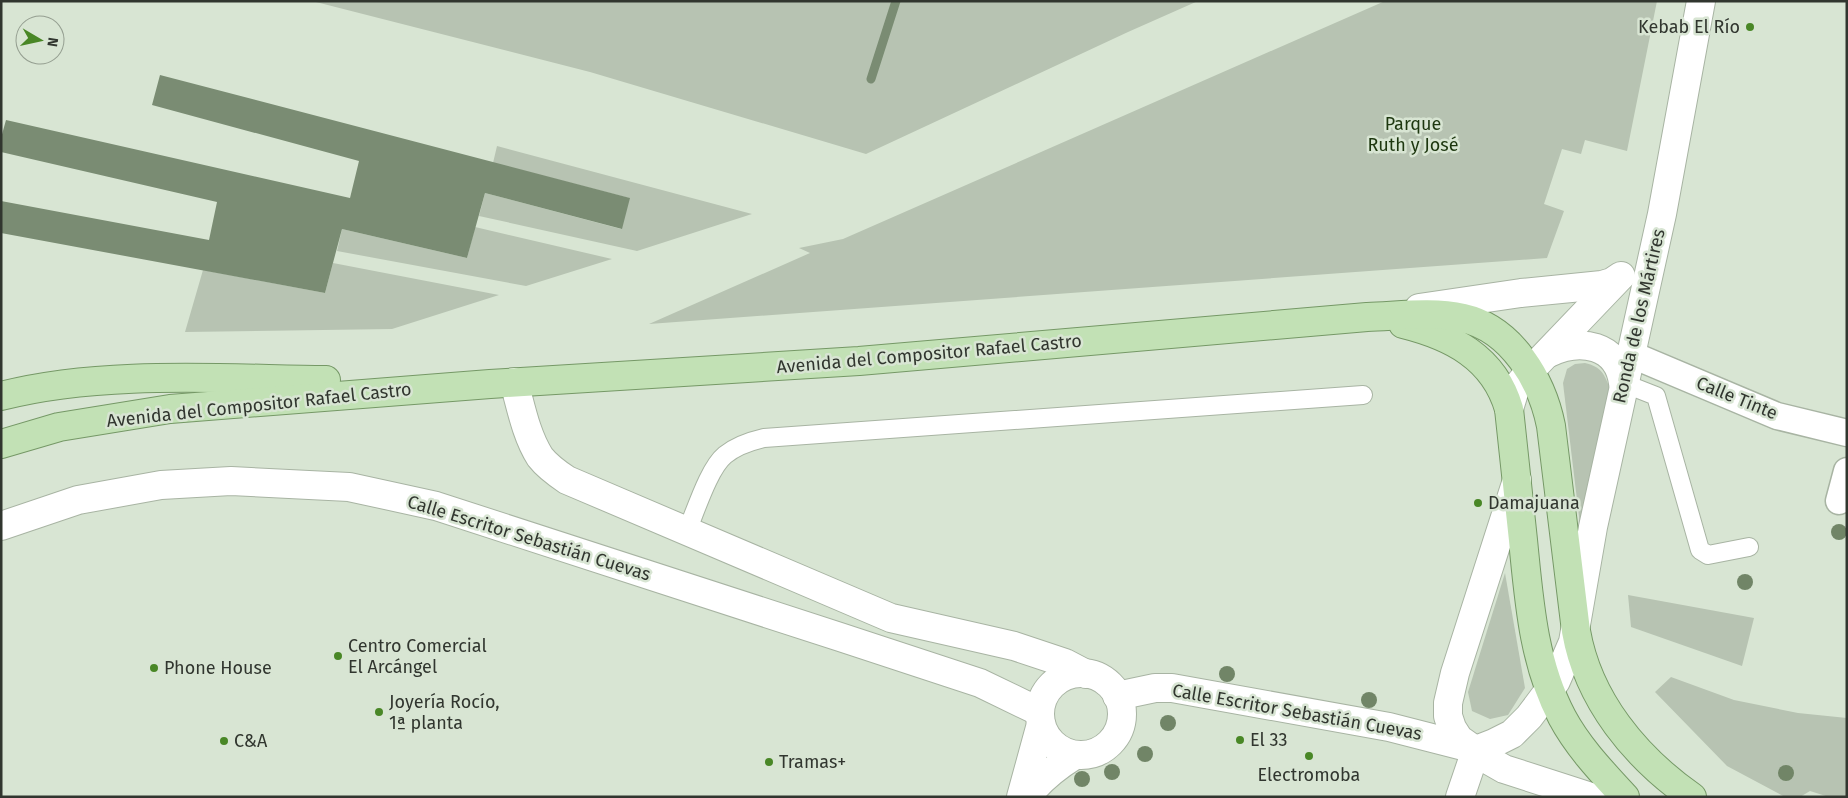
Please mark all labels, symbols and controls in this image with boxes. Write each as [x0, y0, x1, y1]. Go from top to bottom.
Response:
north arrow [15, 15, 65, 65]
place label: Kebab El Río [1638, 16, 1740, 38]
marker: Kebab El Río [1744, 21, 1756, 33]
text: N [43, 36, 61, 48]
park label: Parque Ruth y José [1367, 113, 1459, 156]
street label: Ronda de los Mártires [1608, 227, 1670, 405]
street label: Avenida del Compositor Rafael Castro [775, 330, 1083, 378]
street label: Calle Tinte [1693, 372, 1781, 424]
street label: Avenida del Compositor Rafael Castro [105, 378, 413, 432]
street label: Calle Escritor Sebastián Cuevas [405, 490, 653, 586]
place label: Damajuana [1488, 492, 1580, 514]
marker: Damajuana [1472, 497, 1484, 509]
place label: Centro Comercial El Arcángel [348, 635, 487, 678]
marker: Centro Comercial El Arcángel [332, 650, 344, 662]
place label: Phone House [164, 657, 272, 679]
marker: Phone House [148, 662, 160, 674]
street label: Calle Escritor Sebastián Cuevas [1171, 679, 1423, 745]
place label: Joyería Rocío, 1ª planta [389, 691, 500, 734]
marker: Joyería Rocío, 1ª planta [373, 706, 385, 718]
place label: El 33 [1250, 729, 1288, 751]
place label: C&A [234, 730, 268, 752]
marker: El 33 [1234, 734, 1246, 746]
marker: C&A [218, 735, 230, 747]
marker: Electromoba [1303, 750, 1315, 762]
place label: Tramas+ [779, 751, 846, 773]
marker: Tramas+ [763, 756, 775, 768]
place label: Electromoba [1258, 764, 1360, 786]

